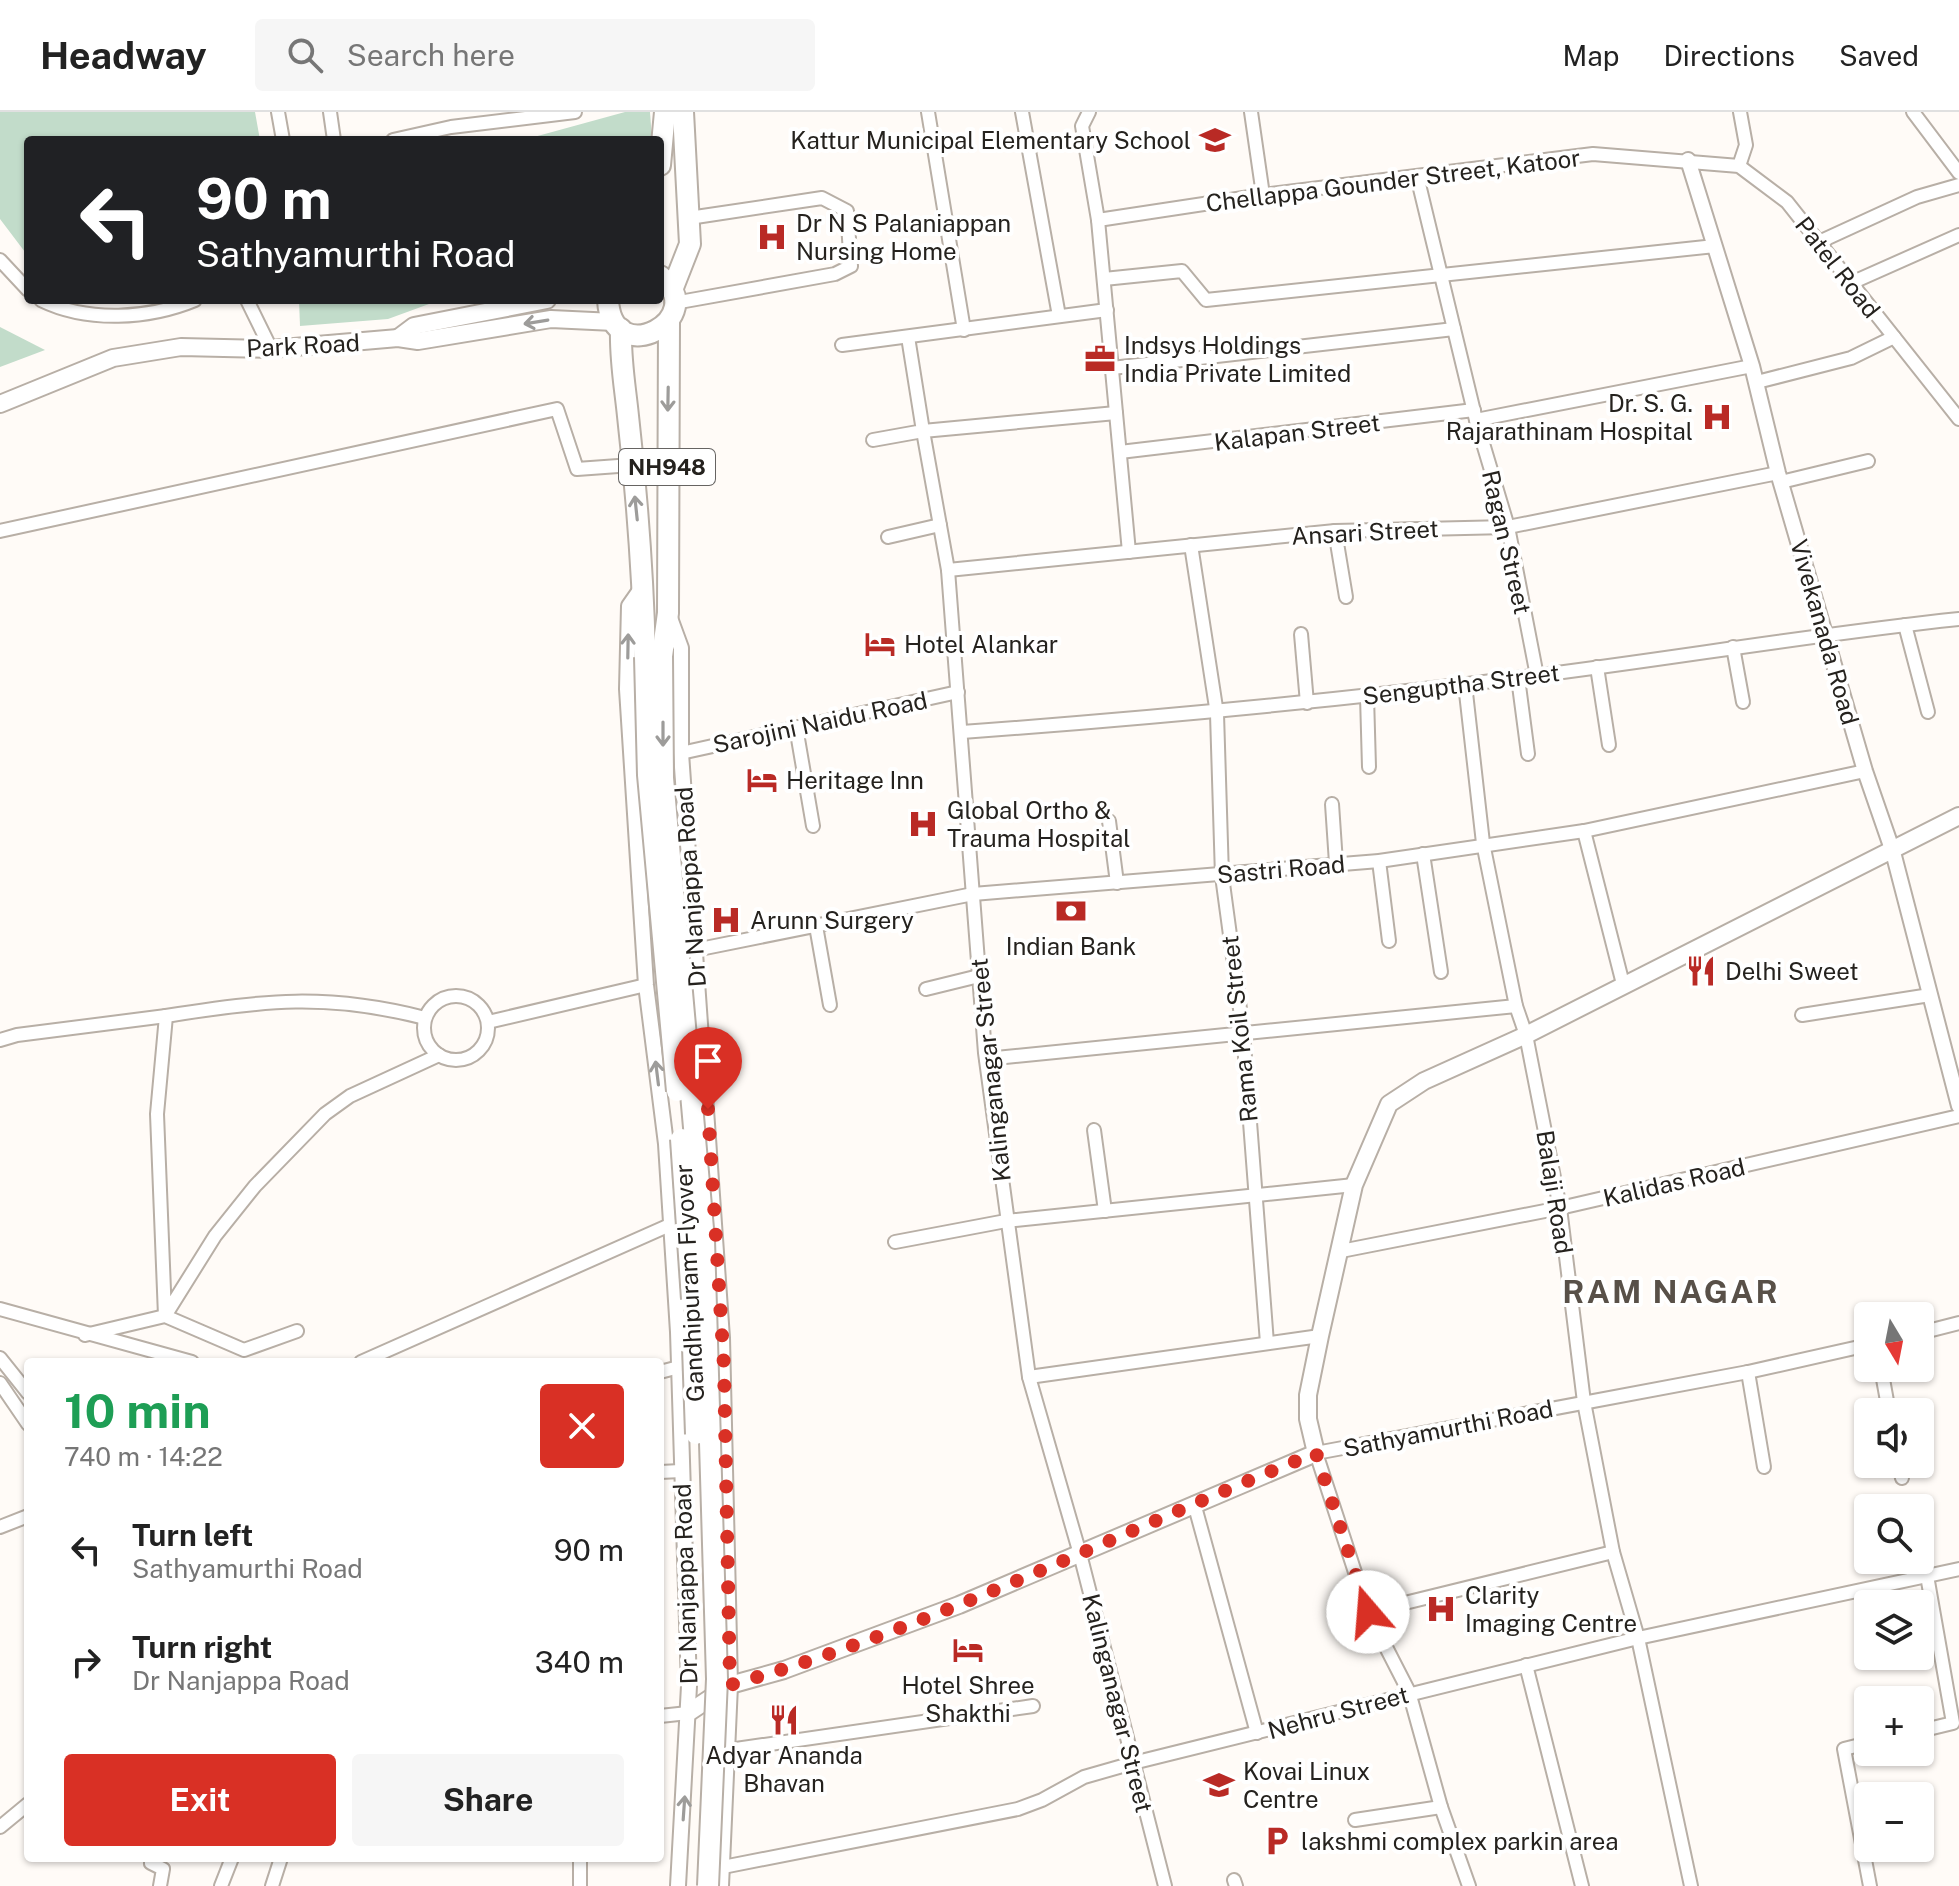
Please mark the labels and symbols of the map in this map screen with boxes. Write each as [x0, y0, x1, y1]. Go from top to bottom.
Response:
school or university icon: Kattur Municipal Elementary School [1198, 123, 1232, 157]
place label: Kattur Municipal Elementary School [790, 126, 1191, 154]
street label: Chellappa Gounder Street, Katoor [1204, 143, 1582, 217]
place label: Dr N S Palaniappan Nursing Home [796, 209, 1011, 265]
street label: Patel Road [1790, 211, 1886, 323]
hospital icon: Dr N S Palaniappan Nursing Home [755, 220, 789, 254]
one-way arrow [524, 315, 549, 330]
street label: Park Road [245, 328, 361, 362]
place label: Indsys Holdings India Private Limited [1124, 331, 1351, 387]
office icon: Indsys Holdings India Private Limited [1083, 342, 1117, 376]
one-way arrow [660, 385, 676, 412]
place label: Dr. S. G. Rajarathinam Hospital [1446, 389, 1693, 445]
hospital icon: Dr. S. G. Rajarathinam Hospital [1700, 400, 1734, 434]
street label: Kalapan Street [1212, 408, 1382, 456]
road number: NH948 [619, 449, 715, 485]
street label: Ragan Street [1477, 467, 1537, 617]
one-way arrow [628, 495, 643, 522]
street label: Ansari Street [1291, 514, 1439, 550]
street label: Vivekanada Road [1785, 536, 1865, 728]
hotel icon: Hotel Alankar [863, 627, 897, 661]
place label: Hotel Alankar [904, 630, 1058, 658]
one-way arrow [621, 633, 636, 660]
street label: Senguptha Street [1361, 658, 1561, 710]
street label: Sarojini Naidu Road [710, 686, 930, 758]
one-way arrow [655, 720, 671, 747]
hotel icon: Heritage Inn [745, 763, 779, 797]
place label: Heritage Inn [786, 766, 924, 794]
street label: Dr Nanjappa Road [669, 786, 711, 988]
place label: Global Ortho & Trauma Hospital [947, 796, 1130, 852]
hospital icon: Global Ortho & Trauma Hospital [906, 807, 940, 841]
street label: Sastri Road [1216, 849, 1346, 889]
bank icon: Indian Bank [1054, 894, 1088, 928]
hospital icon: Arunn Surgery [709, 903, 743, 937]
place label: Arunn Surgery [750, 906, 914, 934]
place label: Indian Bank [1006, 932, 1136, 960]
street label: Rama Koil Street [1215, 934, 1263, 1124]
restaurant icon: Delhi Sweet [1684, 954, 1718, 988]
street label: Kalinganagar Street [964, 957, 1016, 1183]
place label: Delhi Sweet [1725, 957, 1859, 985]
pin [674, 1027, 742, 1109]
one-way arrow [649, 1060, 664, 1086]
street label: Balaji Road [1531, 1128, 1579, 1256]
street label: Kalidas Road [1600, 1152, 1748, 1212]
street label: Gandhipuram Flyover [669, 1163, 709, 1403]
district label: RAM NAGAR [1562, 1273, 1780, 1310]
north arrow [1854, 1302, 1934, 1382]
street label: Sathyamurthi Road [1341, 1394, 1555, 1462]
street label: Dr Nanjappa Road [668, 1483, 702, 1685]
position arrow [1326, 1570, 1410, 1654]
place label: Clarity Imaging Centre [1465, 1581, 1637, 1637]
street label: Kalinganagar Street [1077, 1591, 1159, 1815]
hospital icon: Clarity Imaging Centre [1424, 1592, 1458, 1626]
hotel icon: Hotel Shree Shakthi [951, 1633, 985, 1667]
place label: Hotel Shree Shakthi [901, 1671, 1035, 1727]
street label: Nehru Street [1265, 1680, 1411, 1744]
restaurant icon: Adyar Ananda Bhavan [767, 1703, 801, 1737]
place label: Adyar Ananda Bhavan [705, 1741, 863, 1797]
place label: Kovai Linux Centre [1243, 1757, 1370, 1813]
school or university icon: Kovai Linux Centre [1202, 1768, 1236, 1802]
one-way arrow [677, 1795, 692, 1822]
parking icon: lakshmi complex parkin area [1260, 1824, 1294, 1858]
place label: lakshmi complex parkin area [1301, 1827, 1618, 1855]

